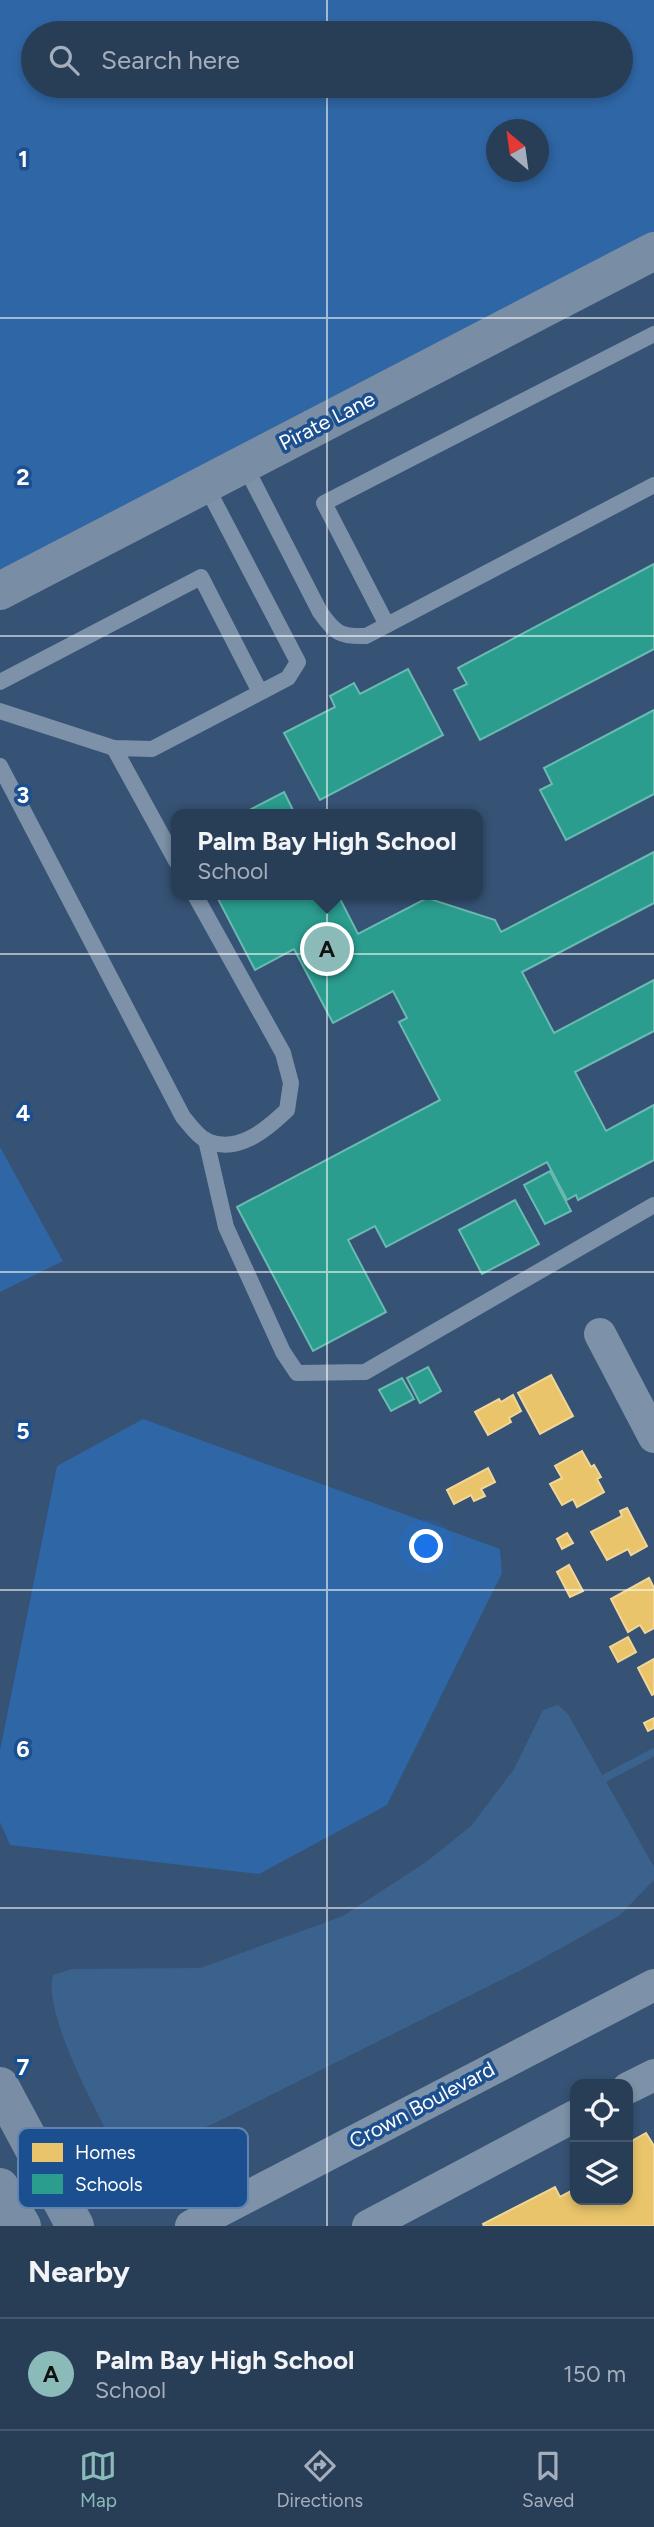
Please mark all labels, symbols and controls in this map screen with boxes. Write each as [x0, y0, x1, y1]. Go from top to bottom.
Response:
search box [21, 21, 633, 98]
icon: search [45, 41, 83, 79]
text: Search here [101, 44, 240, 76]
north arrow [486, 119, 549, 182]
text: 1 [18, 145, 28, 173]
street label: Pirate Lane [275, 386, 379, 455]
text: 2 [16, 463, 30, 491]
text: 3 [17, 781, 29, 809]
popup [171, 809, 483, 900]
text: Palm Bay High School [197, 825, 457, 857]
text: School [197, 857, 268, 885]
pin: A [304, 923, 350, 975]
text: 4 [16, 1099, 30, 1127]
text: 5 [16, 1417, 30, 1445]
your location [409, 1529, 443, 1563]
text: 6 [16, 1735, 30, 1763]
text: 7 [17, 2053, 30, 2081]
street label: Crown Boulevard [345, 2056, 499, 2153]
map controls [570, 2079, 633, 2205]
button: locate [570, 2079, 633, 2142]
legend [18, 2128, 248, 2208]
text: Homes [75, 2141, 136, 2164]
button: layers [570, 2142, 633, 2205]
text: Schools [75, 2173, 143, 2196]
text: Nearby [28, 2253, 130, 2290]
text: Palm Bay High School [95, 2344, 354, 2376]
text: A [43, 2360, 59, 2388]
text: 150 m [563, 2360, 626, 2388]
text: School [95, 2376, 166, 2404]
tab: Map [79, 2447, 117, 2512]
tab: Directions [276, 2447, 363, 2512]
tab: Saved [522, 2447, 574, 2512]

